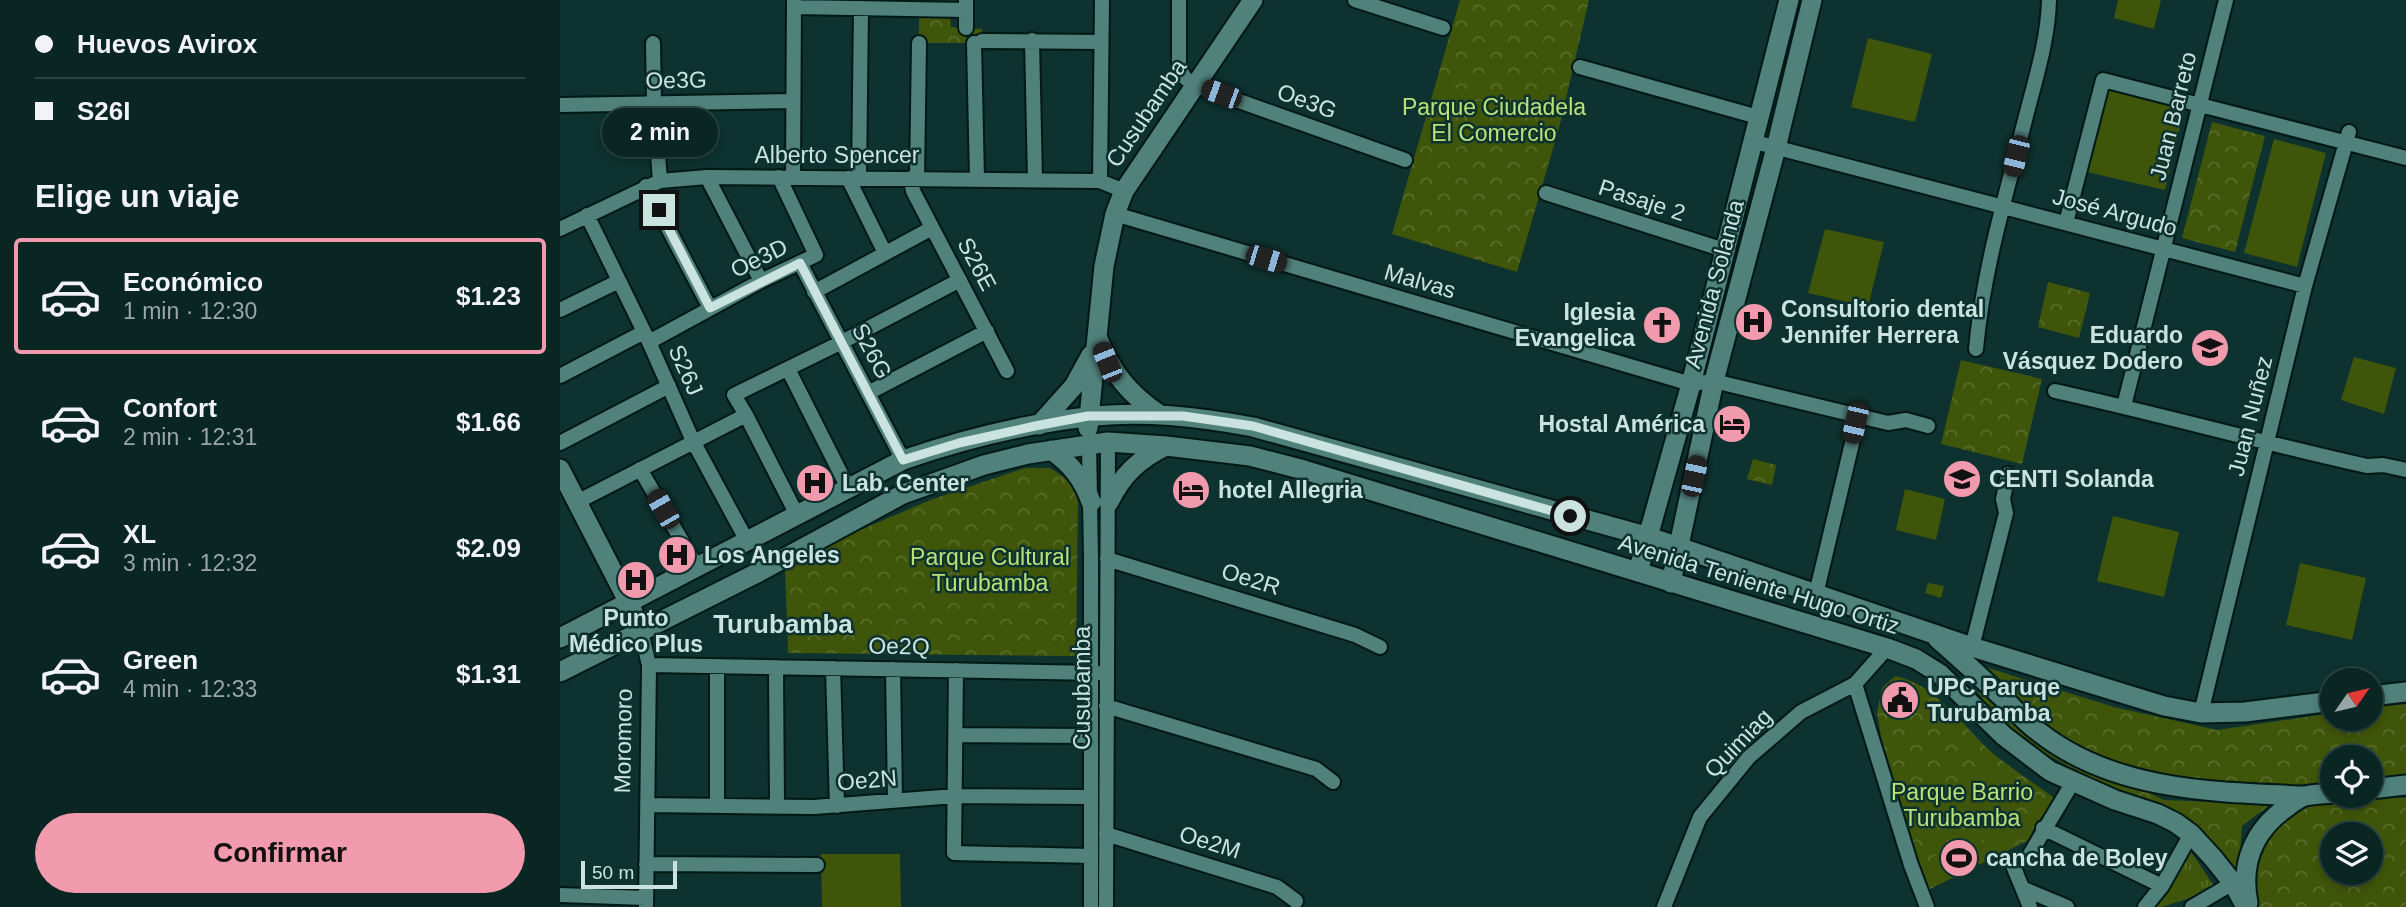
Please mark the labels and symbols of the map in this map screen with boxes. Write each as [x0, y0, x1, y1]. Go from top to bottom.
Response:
street label: Juan Barreto [2144, 49, 2202, 183]
street label: Cusubamba [1101, 54, 1192, 172]
street label: Oe3G [645, 66, 707, 94]
car [1198, 77, 1245, 111]
street label: Oe3G [1274, 78, 1340, 124]
park label: Parque Ciudadela El Comercio [1402, 94, 1586, 146]
callout: 2 min [601, 108, 717, 158]
car [2001, 133, 2032, 179]
street label: Alberto Spencer [755, 142, 920, 168]
street label: Pasaje 2 [1595, 174, 1689, 226]
street label: José Argudo [2050, 183, 2180, 241]
route end [643, 194, 675, 226]
street label: Avenida Solanda [1679, 197, 1749, 371]
street label: Oe3D [726, 233, 792, 283]
street label: S26E [952, 233, 1002, 295]
car [1243, 243, 1290, 275]
street label: Malvas [1381, 258, 1459, 304]
place label: Consultorio dental Jennifer Herrera [1781, 296, 1984, 348]
place label: Iglesia Evangelica [1515, 299, 1635, 351]
hospital icon: Consultorio dental Jennifer Herrera [1733, 301, 1775, 343]
church icon: Iglesia Evangelica [1641, 304, 1683, 346]
street label: S26G [847, 319, 897, 383]
place label: Eduardo Vásquez Dodero [2003, 322, 2183, 374]
school or university icon: Eduardo Vásquez Dodero [2189, 327, 2231, 369]
car [1090, 339, 1125, 385]
street label: S26J [663, 341, 709, 399]
street label: Juan Nuñez [2223, 353, 2277, 479]
car [1841, 400, 1870, 446]
hotel icon: Hostal América [1711, 403, 1753, 445]
place label: Hostal América [1538, 411, 1705, 437]
car [1680, 453, 1709, 499]
school or university icon: CENTI Solanda [1941, 458, 1983, 500]
hospital icon: Lab. Center [794, 462, 836, 504]
place label: CENTI Solanda [1989, 466, 2154, 492]
hotel icon: hotel Allegria [1170, 469, 1212, 511]
place label: Lab. Center [842, 470, 969, 496]
place label: hotel Allegria [1218, 477, 1363, 503]
car [644, 486, 683, 532]
route start [1554, 500, 1586, 532]
street label: Avenida Teniente Hugo Ortiz [1616, 529, 1902, 639]
hospital icon: Los Angeles [656, 534, 698, 576]
place label: Los Angeles [704, 542, 840, 568]
park label: Parque Cultural Turubamba [910, 544, 1070, 596]
street label: Oe2R [1218, 558, 1284, 600]
hospital icon: Punto Médico Plus [615, 559, 657, 601]
place label: Punto Médico Plus [569, 605, 703, 657]
district label: Turubamba [713, 609, 853, 639]
street label: Cusubamba [1069, 626, 1095, 750]
street label: Oe2Q [868, 632, 930, 660]
north arrow [2320, 668, 2384, 732]
place label: UPC Paruqe Turubamba [1927, 674, 2060, 726]
public building icon: UPC Paruqe Turubamba [1879, 679, 1921, 721]
street label: Moromoro [609, 688, 637, 794]
street label: Quimiag [1699, 703, 1777, 783]
street label: Oe2N [836, 764, 898, 796]
park label: Parque Barrio Turubamba [1891, 779, 2033, 831]
street label: Oe2M [1176, 820, 1244, 864]
sports icon: cancha de Boley [1938, 837, 1980, 879]
place label: cancha de Boley [1986, 845, 2168, 871]
scale bar [581, 858, 677, 890]

